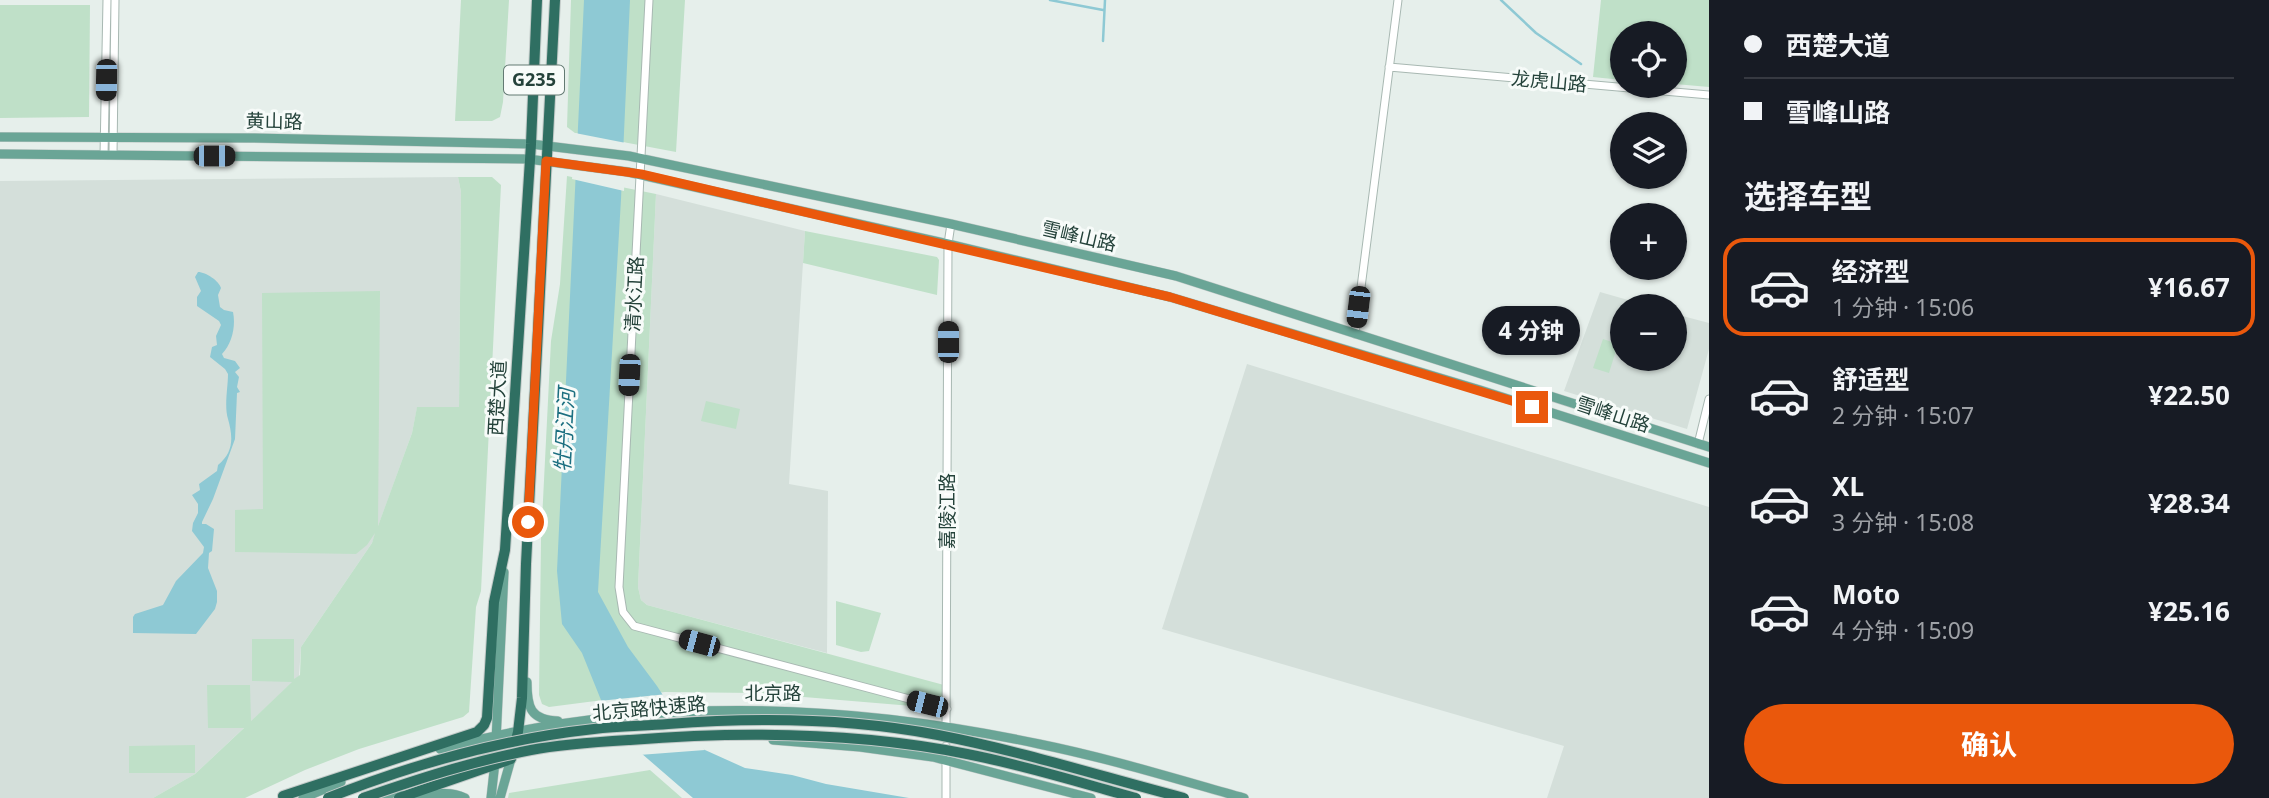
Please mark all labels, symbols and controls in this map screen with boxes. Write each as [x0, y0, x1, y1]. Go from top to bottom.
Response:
map controls [1610, 21, 1687, 371]
button: locate [1610, 21, 1687, 98]
text: 西楚大道 [1786, 27, 1890, 63]
car [96, 59, 117, 101]
street label: 龙虎山路 [1510, 65, 1588, 97]
road number: G235 [504, 66, 564, 94]
text: 雪峰山路 [1786, 94, 1890, 130]
street label: 黄山路 [245, 108, 303, 134]
button: layers [1610, 112, 1687, 189]
car [194, 146, 236, 167]
text: 选择车型 [1744, 174, 1872, 217]
button: + [1610, 203, 1687, 280]
street label: 雪峰山路 [1039, 215, 1119, 257]
text: 经济型 [1832, 253, 1910, 289]
street label: 清水江路 [619, 255, 649, 333]
icon: car [1748, 256, 1811, 319]
text: ¥16.67 [2148, 269, 2230, 305]
car [1346, 285, 1371, 329]
text: 1 分钟 · 15:06 [1832, 291, 1974, 323]
button: − [1610, 294, 1687, 371]
callout: 4 分钟 [1483, 306, 1581, 354]
text: 4 分钟 [1498, 314, 1564, 346]
car [938, 321, 959, 363]
car [618, 353, 641, 397]
street label: 西楚大道 [482, 359, 512, 437]
text: 舒适型 [1832, 361, 1910, 397]
icon: car [1748, 364, 1811, 427]
text: ¥22.50 [2148, 377, 2230, 413]
water label: 牡丹江河 [548, 383, 580, 473]
street label: 雪峰山路 [1573, 390, 1653, 438]
route end [1516, 391, 1548, 423]
text: 2 分钟 · 15:07 [1832, 399, 1974, 431]
text: XL [1832, 468, 1864, 504]
icon: car [1748, 472, 1811, 535]
street label: 嘉陵江路 [934, 473, 960, 549]
text: ¥28.34 [2148, 485, 2230, 521]
route start [512, 506, 544, 538]
text: 3 分钟 · 15:08 [1832, 506, 1974, 538]
text: Moto [1832, 576, 1900, 612]
icon: car [1748, 580, 1811, 643]
text: ¥25.16 [2148, 593, 2230, 629]
text: 4 分钟 · 15:09 [1832, 614, 1974, 646]
car [676, 627, 723, 659]
street label: 北京路 [744, 680, 802, 706]
car [905, 689, 950, 719]
street label: 北京路快速路 [591, 690, 707, 726]
button: 确认 [1744, 704, 2234, 784]

